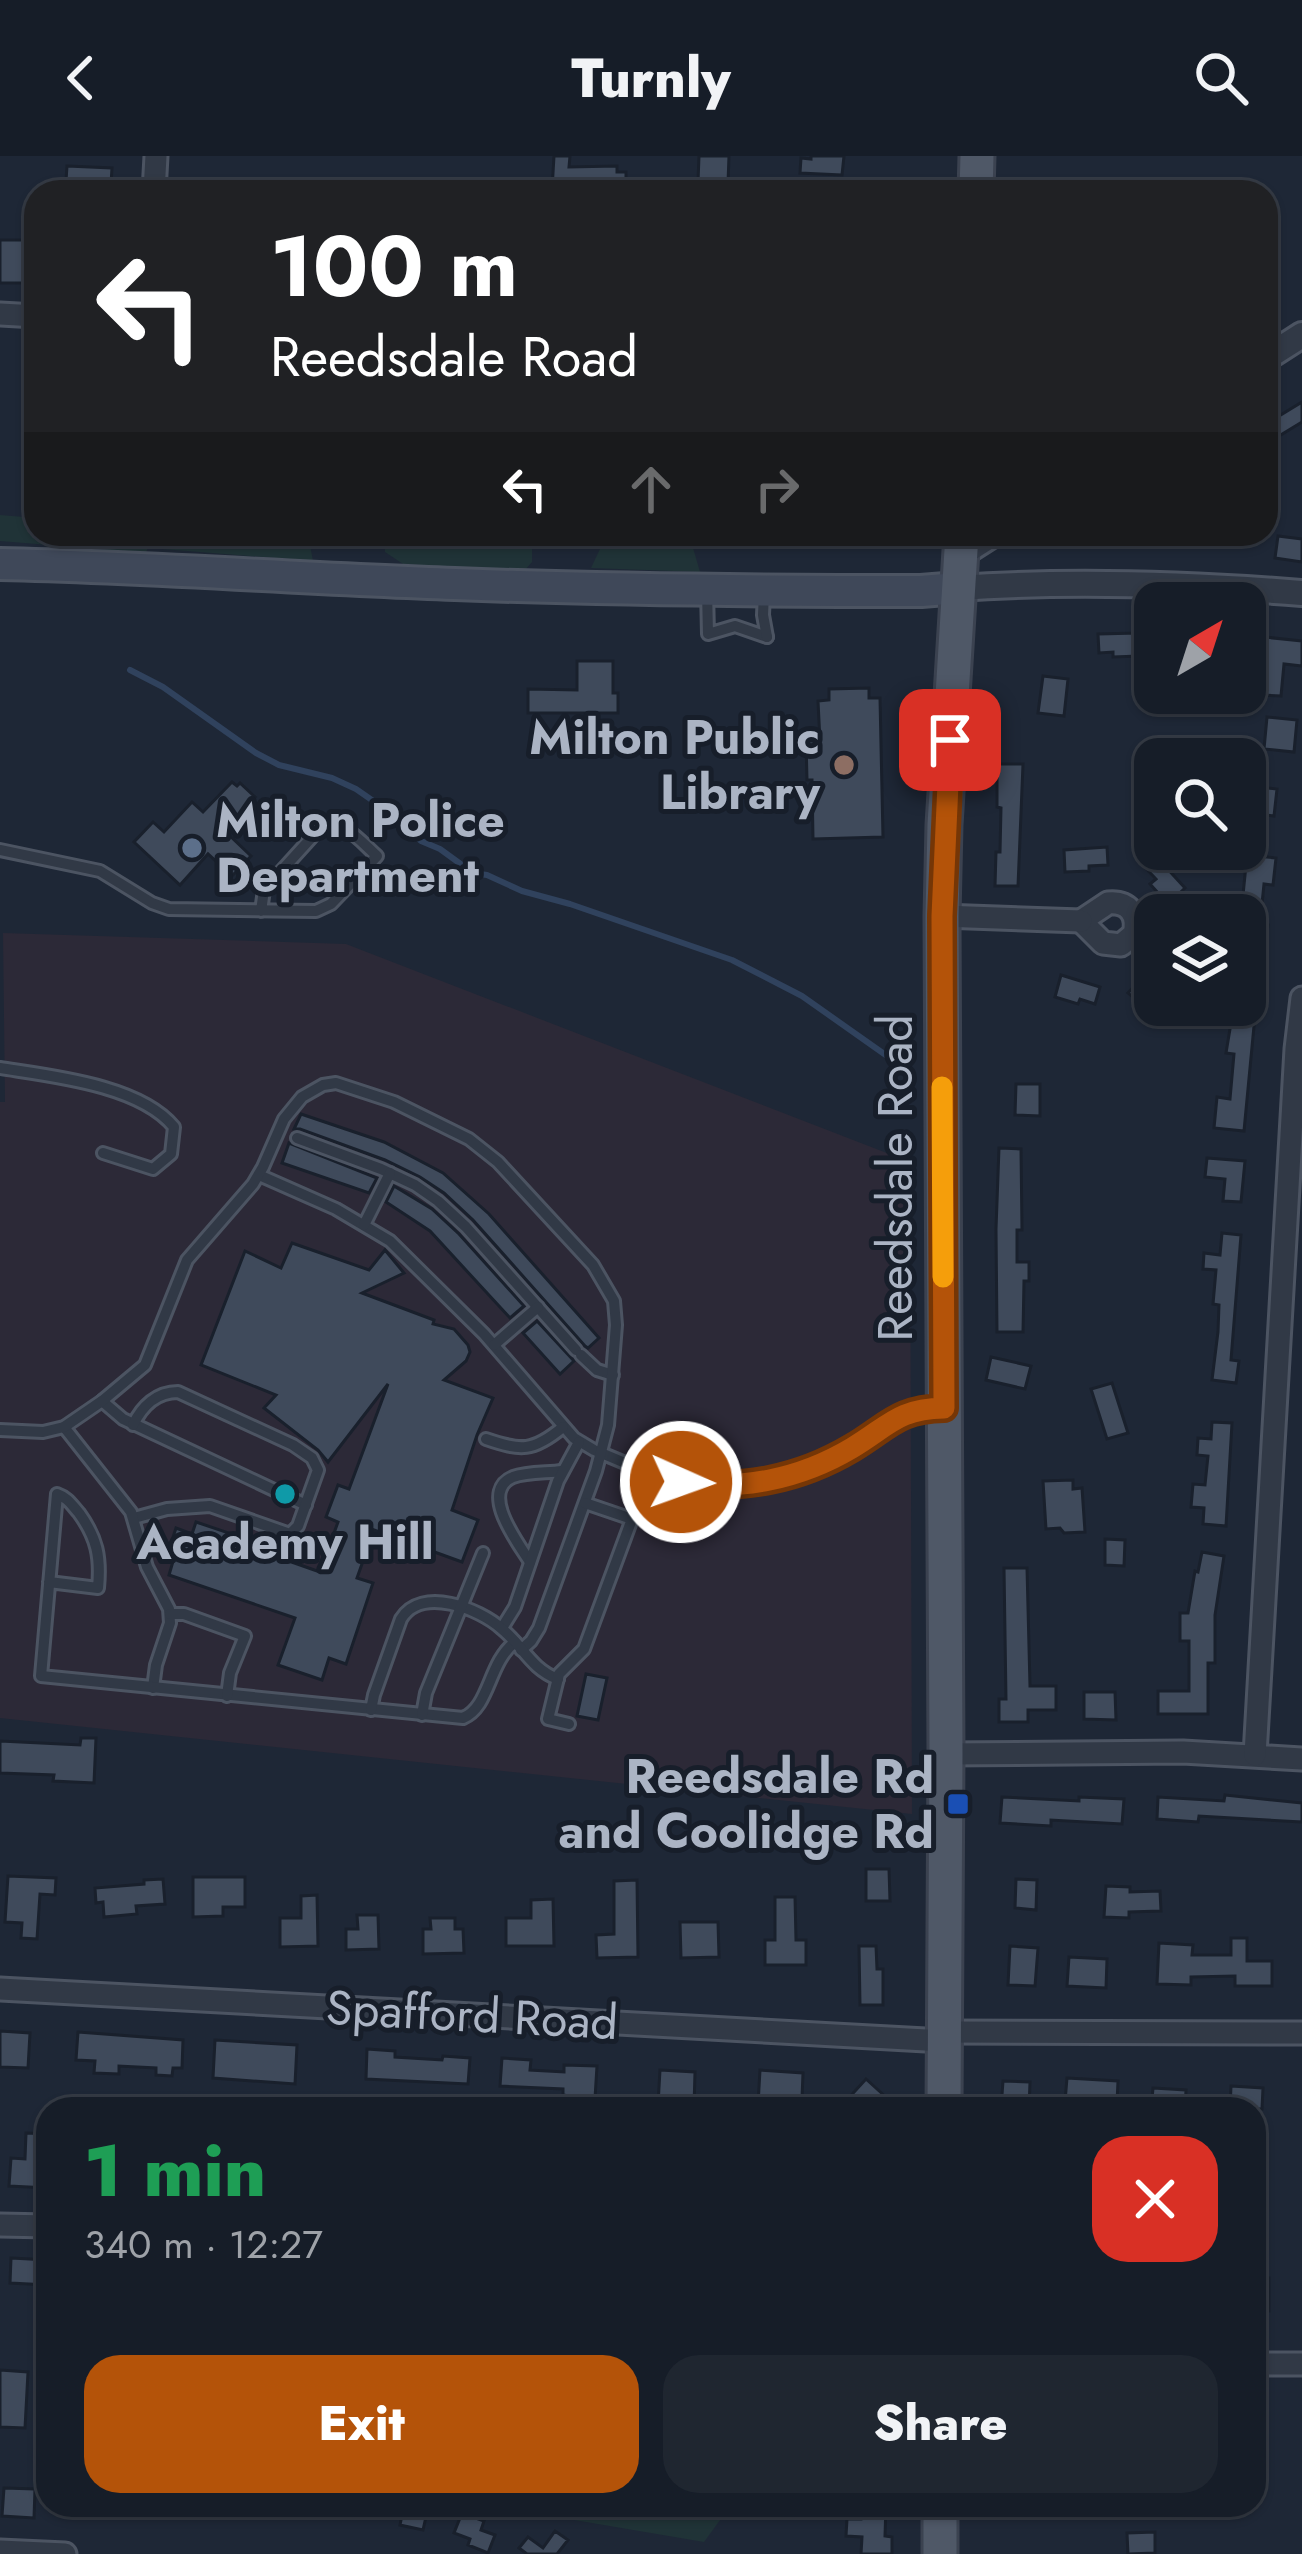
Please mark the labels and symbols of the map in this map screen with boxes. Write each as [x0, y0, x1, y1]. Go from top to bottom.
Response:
north arrow [1134, 582, 1266, 714]
pin [899, 689, 1001, 791]
place label: Milton Public Library [529, 703, 821, 827]
marker: Milton Public Library [831, 752, 857, 778]
place label: Milton Police Department [216, 786, 505, 910]
marker: Milton Police Department [179, 835, 205, 861]
street label: Reedsdale Road [861, 1014, 930, 1342]
position arrow [618, 1419, 744, 1545]
marker: Academy Hill [272, 1481, 298, 1507]
place label: Academy Hill [135, 1508, 434, 1577]
place label: Reedsdale Rd and Coolidge Rd [559, 1742, 934, 1866]
marker: Reedsdale Rd and Coolidge Rd [945, 1791, 971, 1817]
street label: Spafford Road [324, 1973, 620, 2057]

